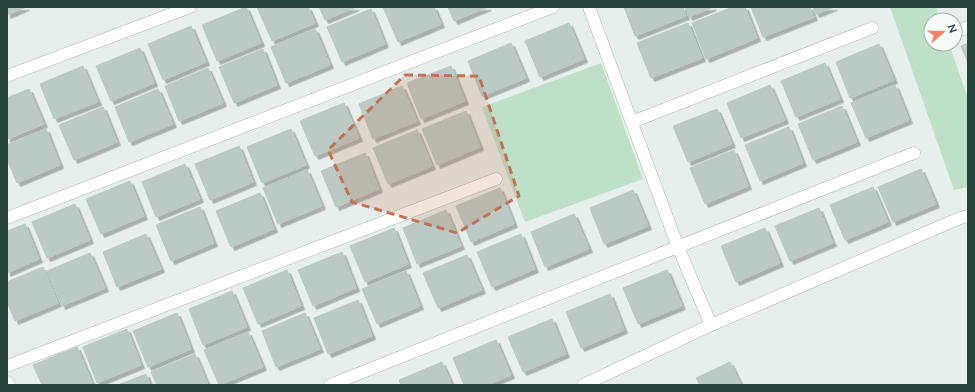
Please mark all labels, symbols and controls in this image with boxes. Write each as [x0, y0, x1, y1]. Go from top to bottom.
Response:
north arrow [923, 12, 963, 52]
text: N [944, 22, 960, 35]

